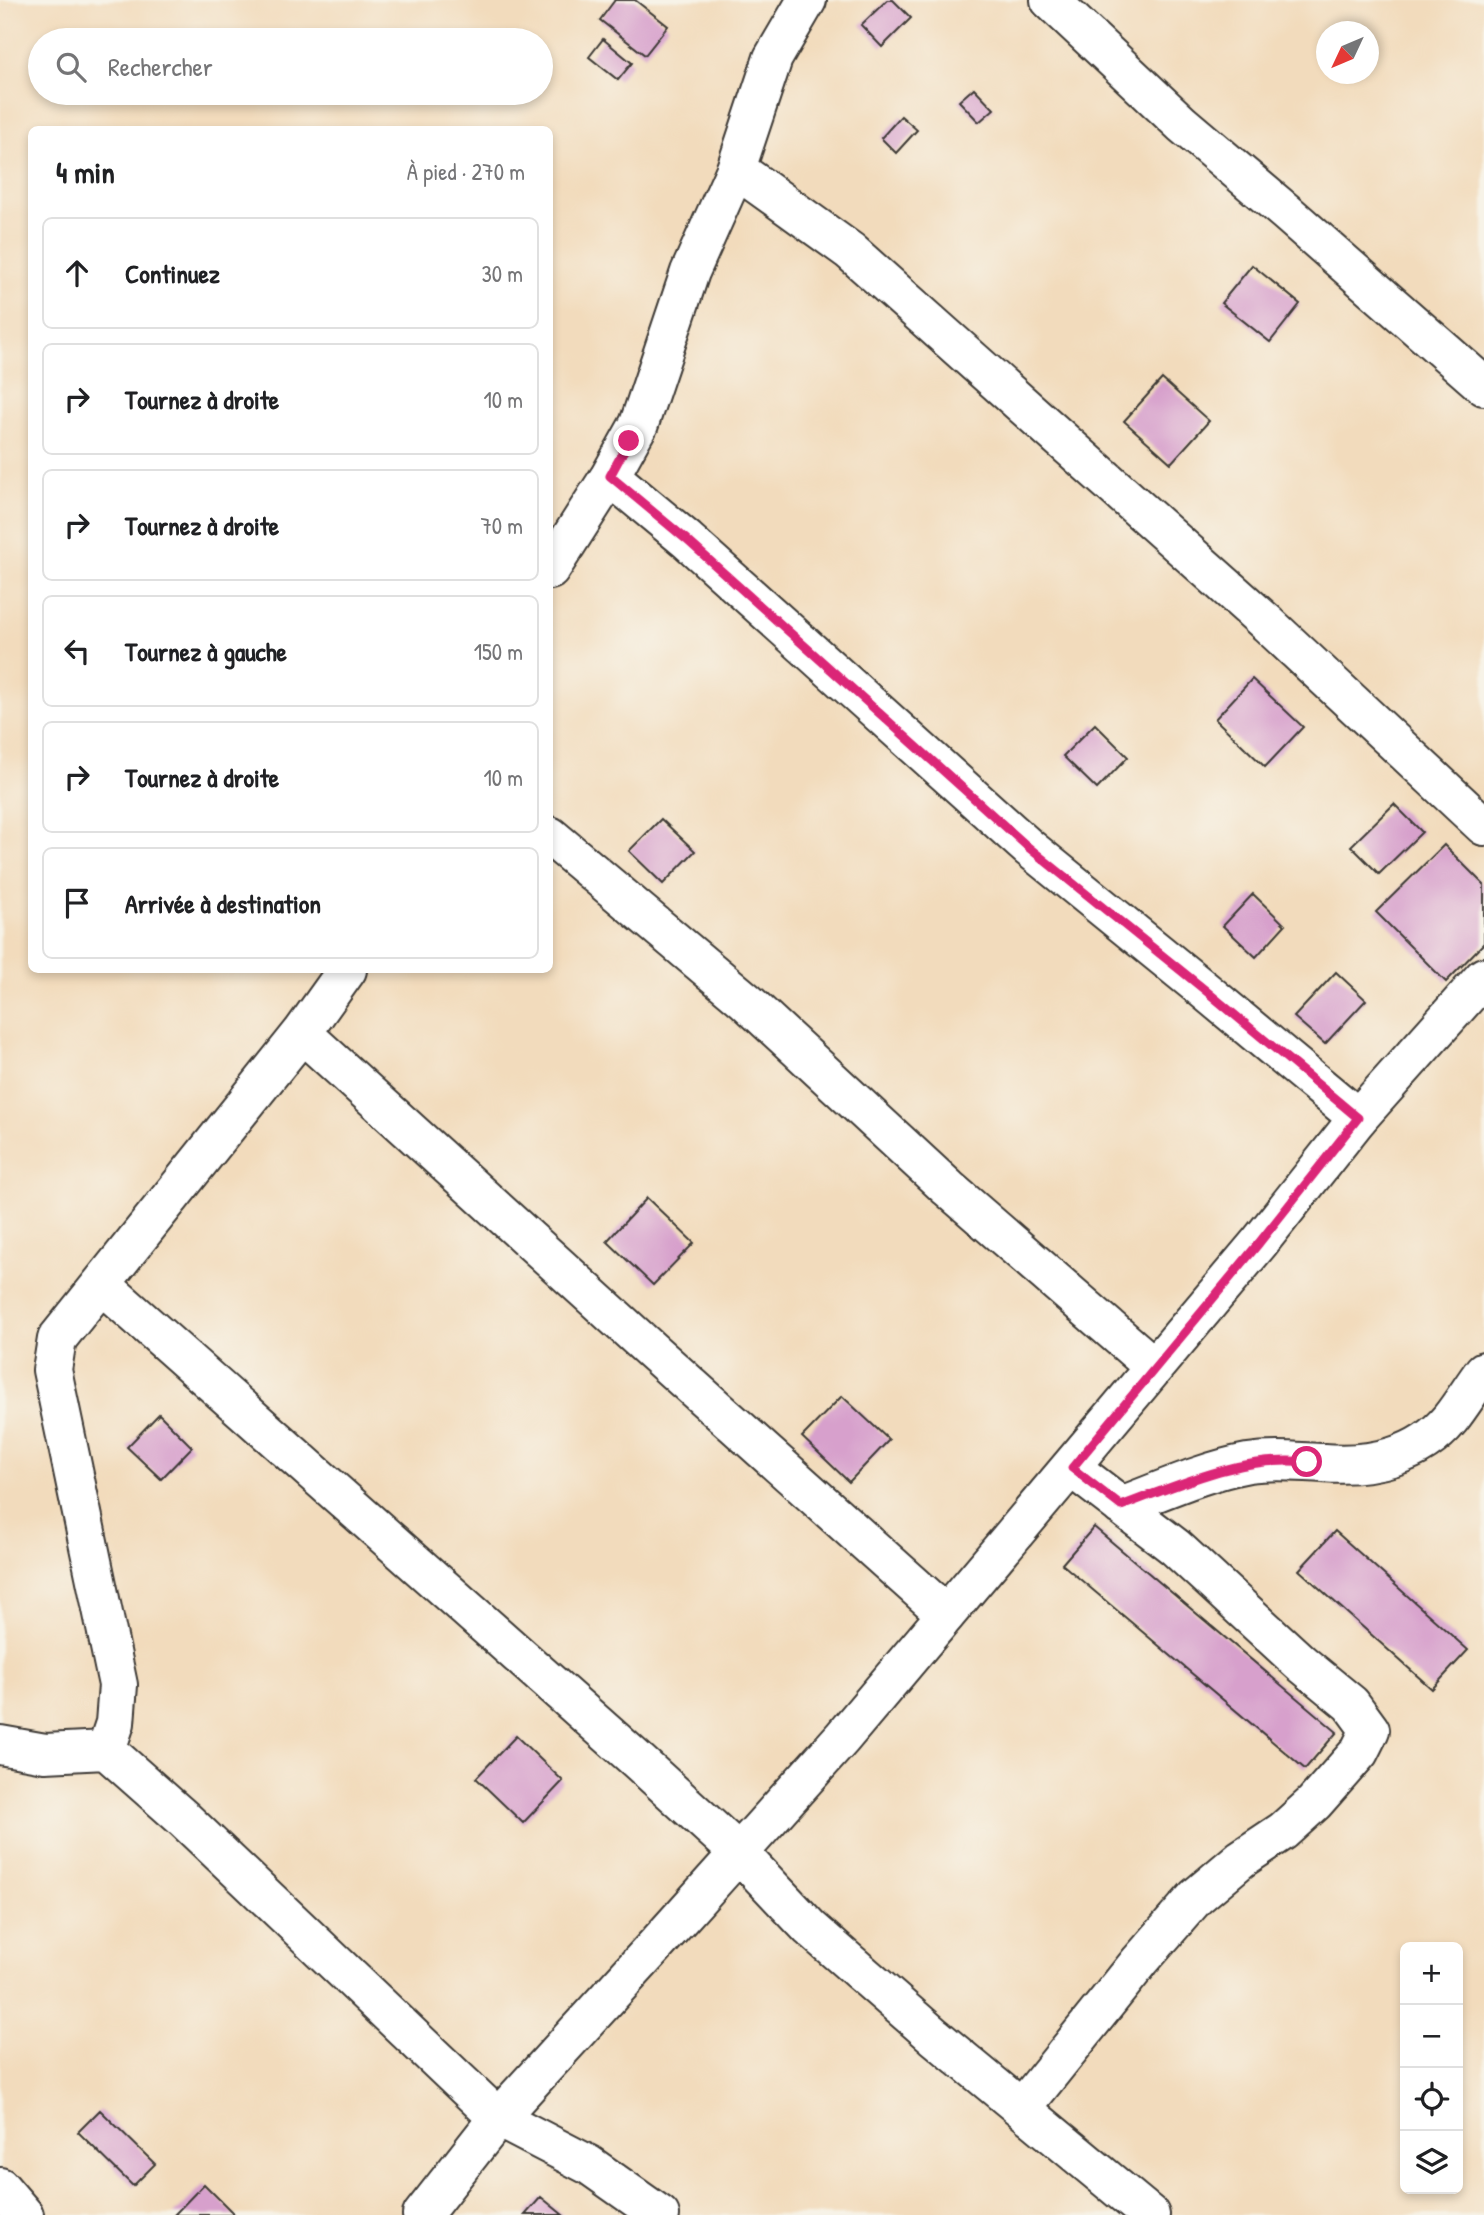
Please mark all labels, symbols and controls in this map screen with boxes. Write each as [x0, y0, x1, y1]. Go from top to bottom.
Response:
north arrow [1316, 21, 1379, 84]
search box [28, 28, 553, 105]
icon: search [52, 48, 90, 86]
text: Rechercher [108, 49, 213, 84]
text: 4 min [56, 152, 115, 192]
text: À pied · 270 m [407, 156, 525, 187]
icon: ahead [58, 254, 96, 292]
text: Continuez [125, 256, 220, 291]
text: 30 m [481, 258, 523, 289]
icon: right [58, 380, 96, 418]
text: Tournez à droite [125, 382, 279, 417]
text: 10 m [483, 384, 523, 415]
route end [613, 425, 644, 456]
icon: right [58, 506, 96, 544]
text: Tournez à droite [125, 508, 279, 543]
text: 70 m [480, 510, 523, 541]
icon: left [58, 632, 96, 670]
text: Tournez à gauche [125, 634, 287, 669]
text: 150 m [474, 636, 523, 667]
icon: right [58, 758, 96, 796]
text: Tournez à droite [125, 760, 279, 795]
text: 10 m [483, 762, 523, 793]
icon: arrive [58, 884, 96, 922]
text: Arrivée à destination [125, 886, 321, 921]
route start [1291, 1446, 1322, 1477]
map controls [1400, 1942, 1463, 2194]
button: + [1400, 1942, 1463, 2005]
button: − [1400, 2005, 1463, 2068]
button: locate [1400, 2068, 1463, 2131]
button: layers [1400, 2131, 1463, 2194]

